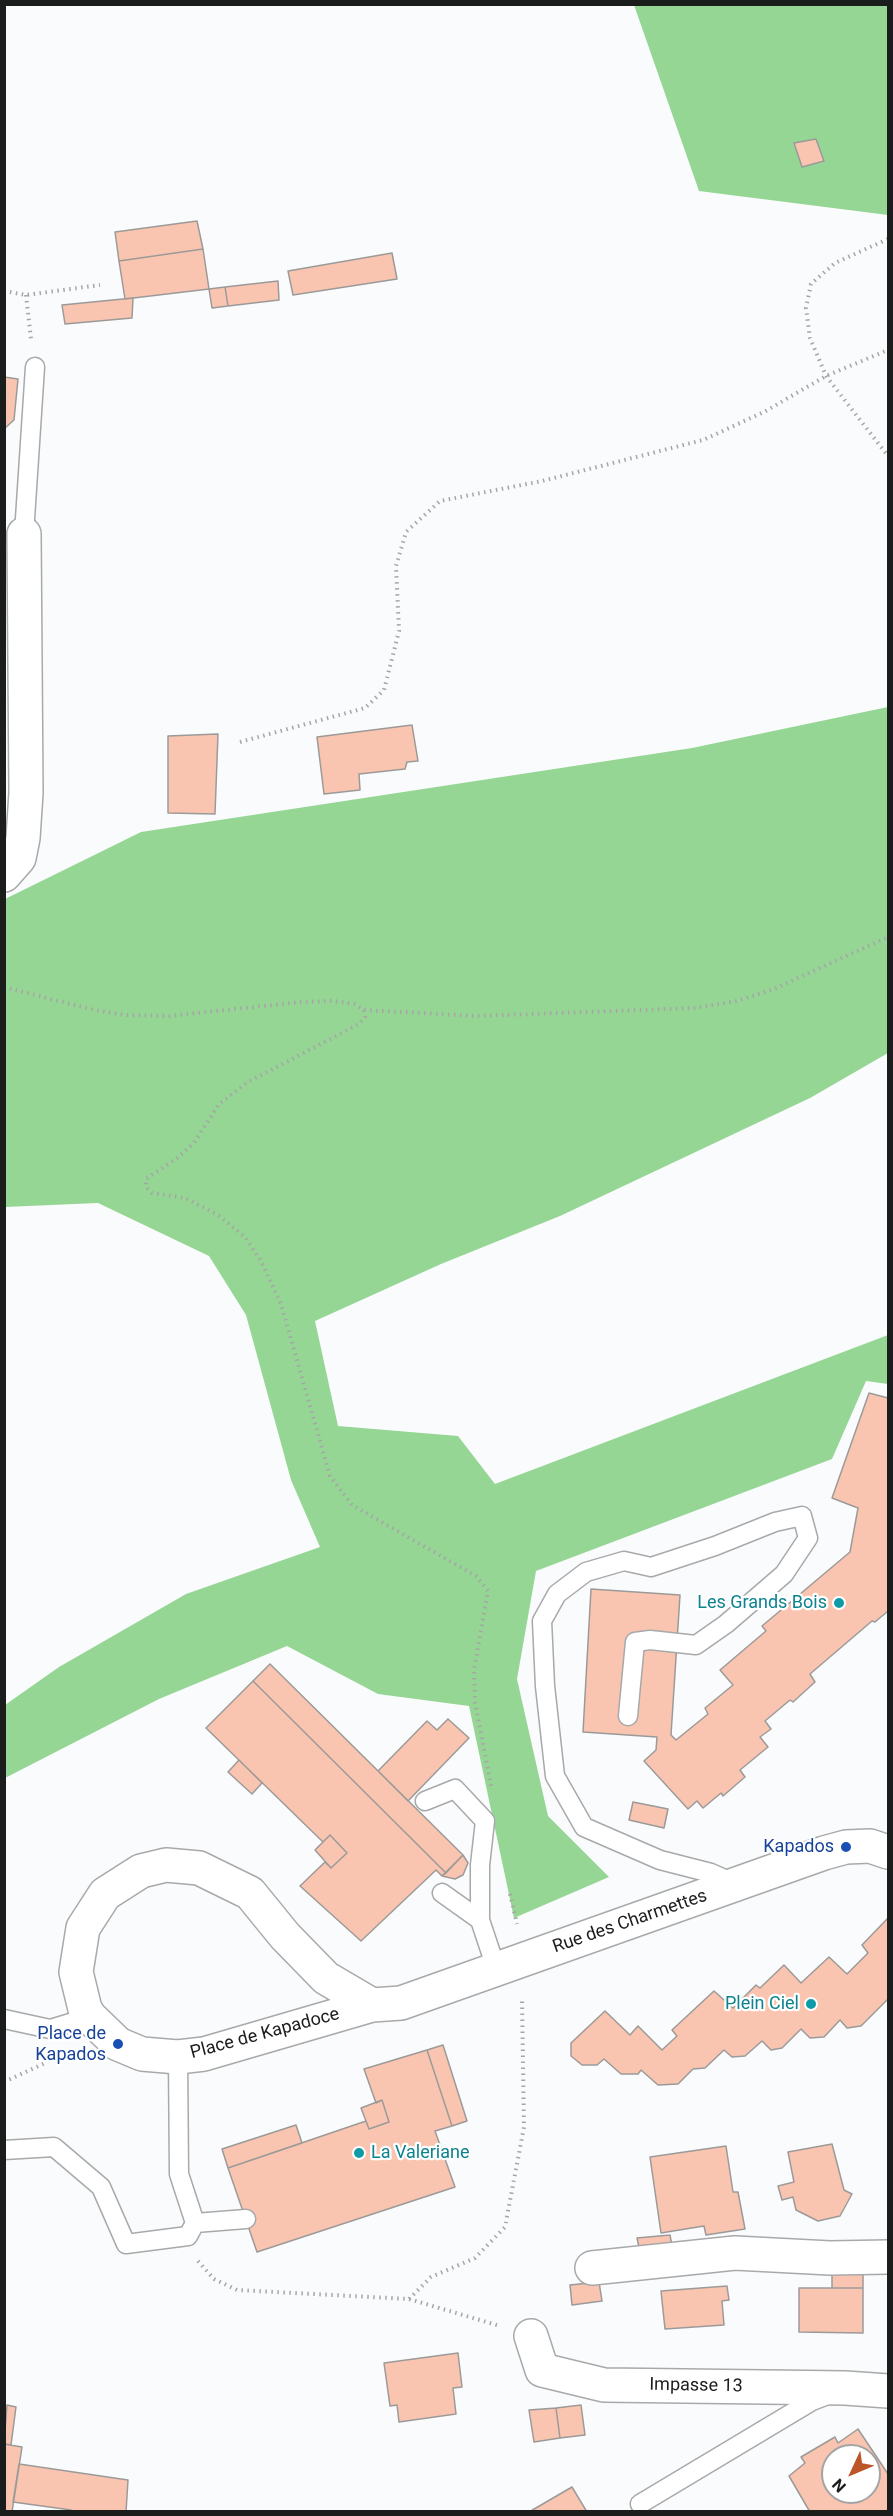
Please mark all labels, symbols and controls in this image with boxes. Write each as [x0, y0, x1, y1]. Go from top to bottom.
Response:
place label: Les Grands Bois [697, 1592, 827, 1614]
marker: Les Grands Bois [832, 1596, 846, 1610]
place label: Kapados [763, 1836, 834, 1858]
marker: Kapados [839, 1840, 853, 1854]
street label: Rue des Charmettes [550, 1885, 710, 1959]
place label: Plein Ciel [725, 1993, 799, 2015]
marker: Plein Ciel [804, 1997, 818, 2011]
street label: Place de Kapadoce [188, 2004, 342, 2064]
place label: Place de Kapados [35, 2023, 106, 2066]
marker: Place de Kapados [111, 2037, 125, 2051]
place label: La Valeriane [371, 2142, 469, 2164]
marker: La Valeriane [352, 2146, 366, 2160]
street label: Impasse 13 [649, 2374, 743, 2398]
north arrow [821, 2444, 881, 2504]
text: N [828, 2475, 850, 2496]

